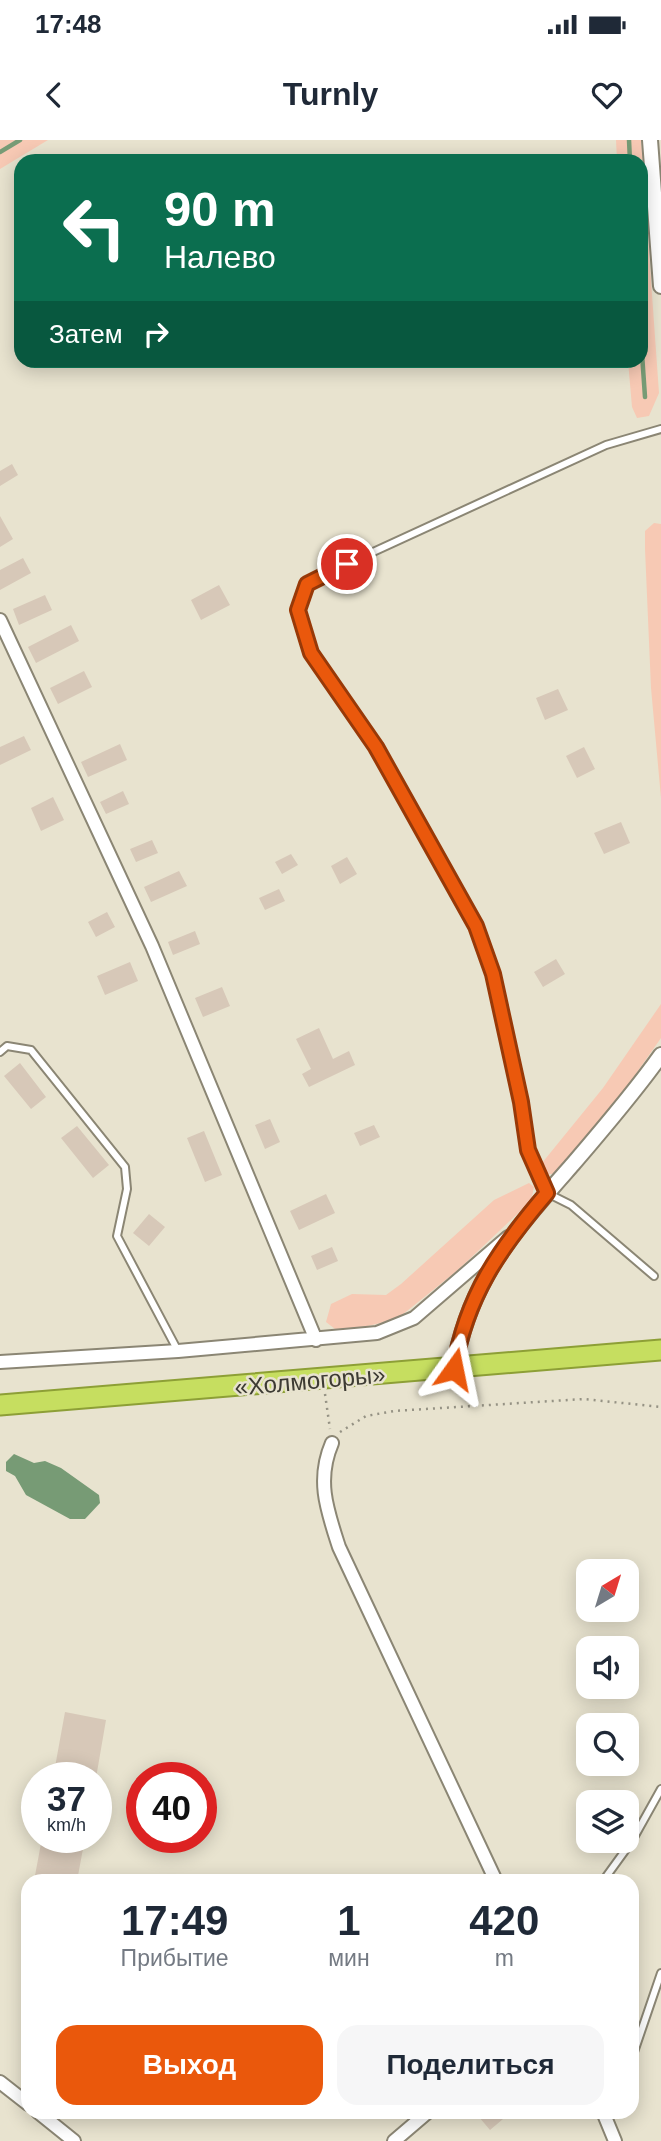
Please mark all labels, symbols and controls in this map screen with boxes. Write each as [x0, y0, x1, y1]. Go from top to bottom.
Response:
text: 17:48 [35, 9, 102, 39]
icon: back [35, 76, 73, 114]
text: Turnly [283, 76, 378, 112]
icon: heart [588, 76, 626, 114]
icon: left [49, 182, 140, 273]
text: 90 m [164, 182, 276, 236]
text: Налево [164, 239, 276, 275]
icon: right [137, 315, 175, 353]
text: Затем [49, 319, 123, 349]
pin [317, 534, 377, 594]
icon: arrive [328, 545, 366, 583]
position arrow [417, 1332, 491, 1406]
street label: «Холмогоры» [233, 1360, 386, 1401]
north arrow [576, 1559, 639, 1622]
map controls [576, 1559, 639, 1853]
button: sound [576, 1636, 639, 1699]
button: search [576, 1713, 639, 1776]
speed limit sign: 40 [126, 1762, 217, 1853]
text: 37 [47, 1779, 86, 1818]
button: layers [576, 1790, 639, 1853]
text: km/h [47, 1815, 86, 1835]
text: 17:49 [121, 1897, 228, 1944]
text: 1 [337, 1897, 361, 1944]
text: 420 [469, 1897, 539, 1944]
text: Прибытие [121, 1945, 229, 1971]
text: мин [328, 1945, 370, 1971]
text: m [495, 1945, 514, 1971]
button: Выход [56, 2025, 323, 2105]
button: Поделиться [337, 2025, 604, 2105]

